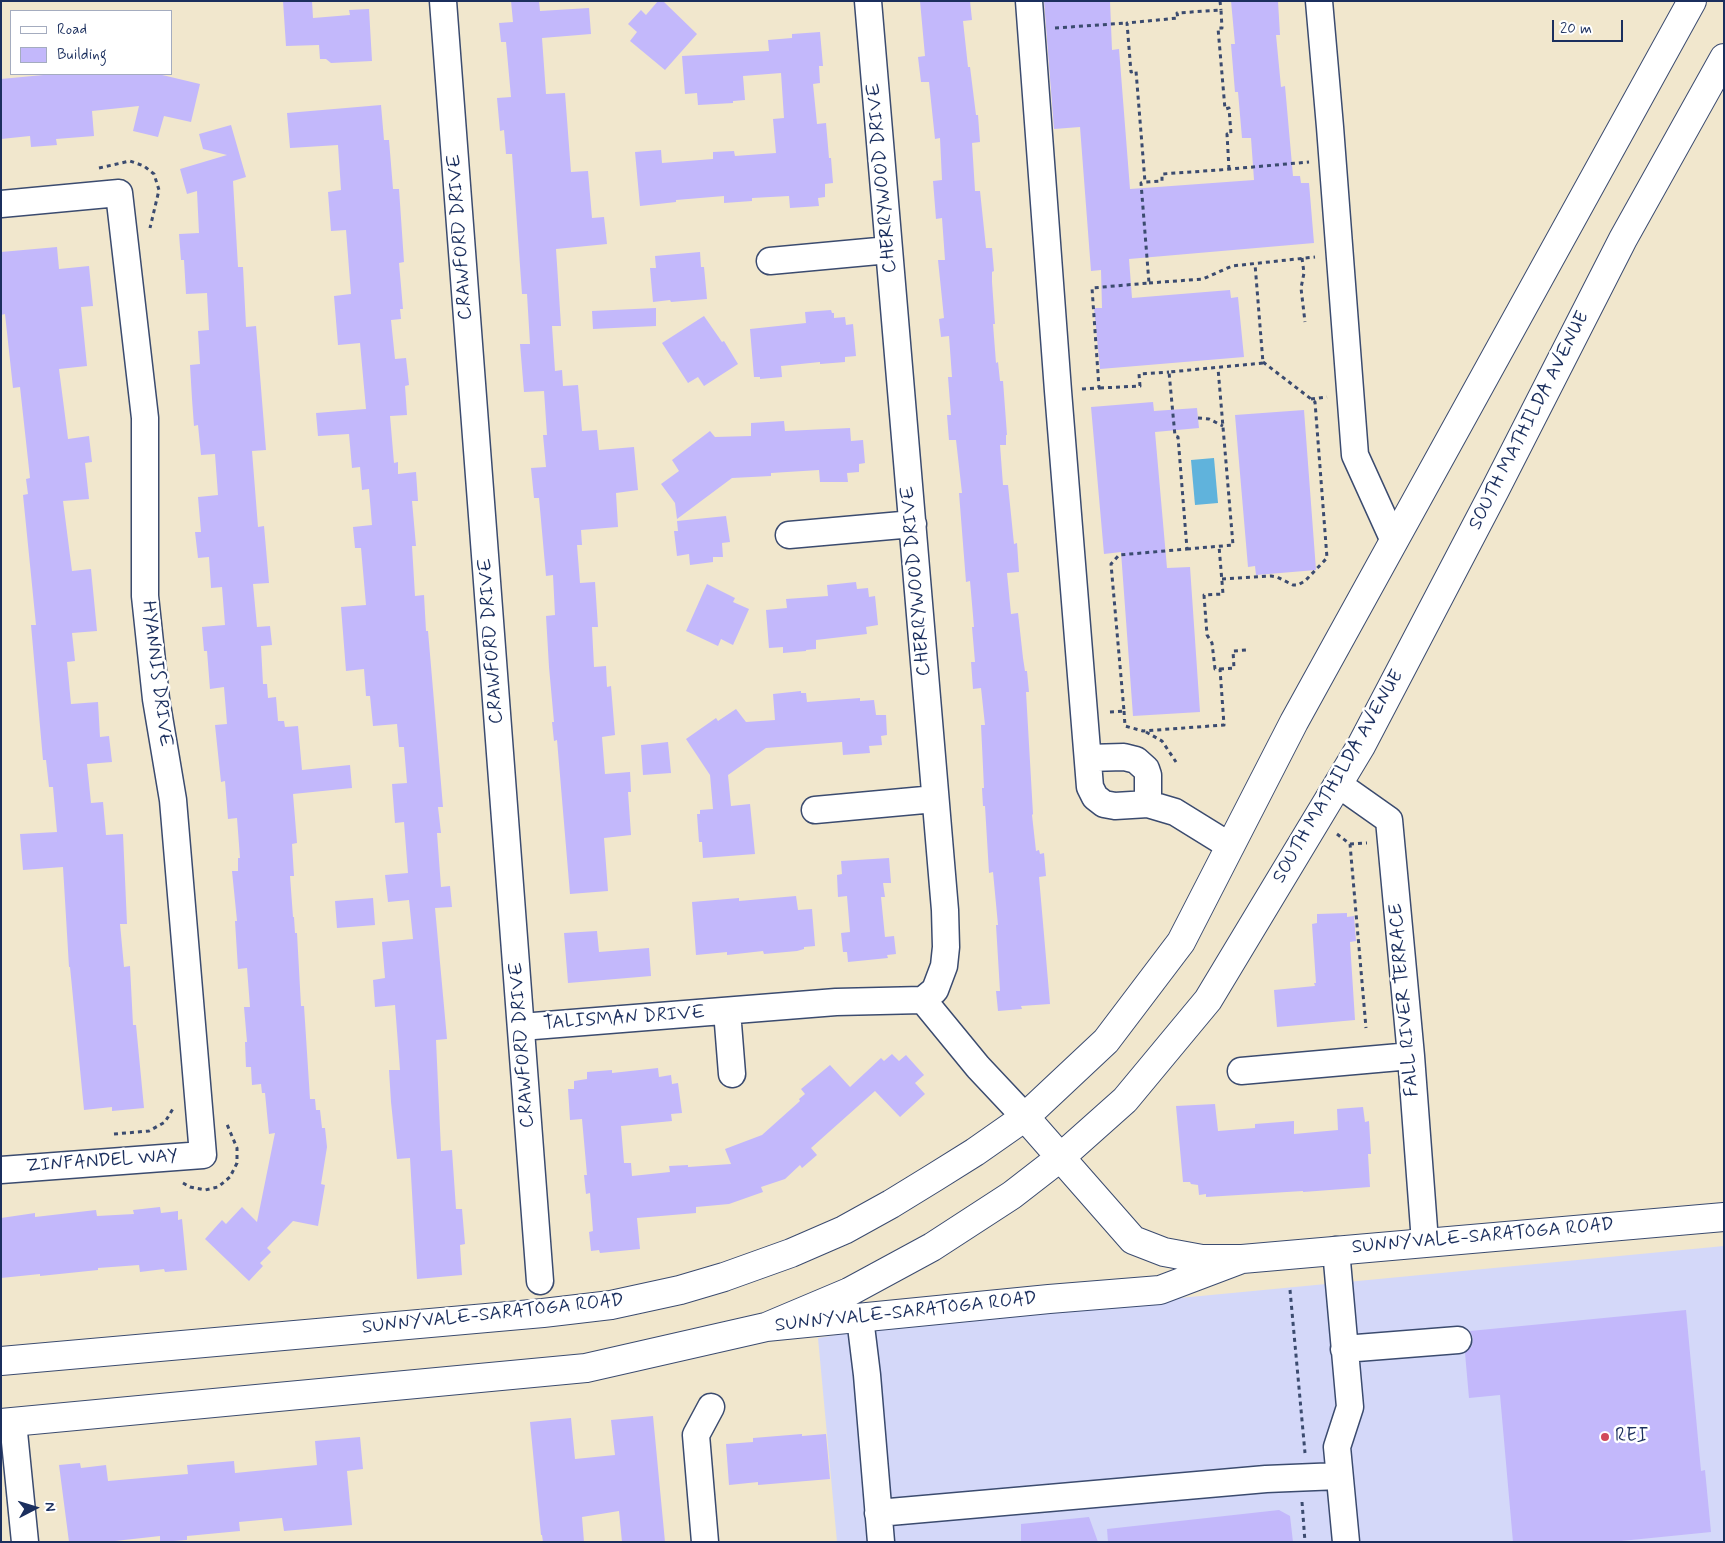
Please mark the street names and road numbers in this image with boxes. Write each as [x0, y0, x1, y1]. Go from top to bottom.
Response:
street label: CHERRYWOOD DRIVE [863, 82, 903, 274]
street label: CRAWFORD DRIVE [444, 153, 478, 321]
street label: SOUTH MATHILDA AVENUE [1465, 308, 1595, 534]
street label: CHERRYWOOD DRIVE [897, 485, 937, 677]
street label: CRAWFORD DRIVE [475, 557, 509, 725]
street label: HYANNIS DRIVE [136, 600, 176, 748]
street label: SOUTH MATHILDA AVENUE [1269, 666, 1409, 888]
street label: FALL RIVER TERRACE [1385, 902, 1425, 1098]
street label: CRAWFORD DRIVE [506, 961, 540, 1129]
street label: TALISMAN DRIVE [542, 1002, 706, 1036]
street label: ZINFANDEL WAY [25, 1145, 179, 1179]
street label: SUNNYVALE-SARATOGA ROAD [1351, 1214, 1615, 1260]
street label: SUNNYVALE-SARATOGA ROAD [774, 1288, 1038, 1338]
street label: SUNNYVALE-SARATOGA ROAD [361, 1290, 625, 1340]

